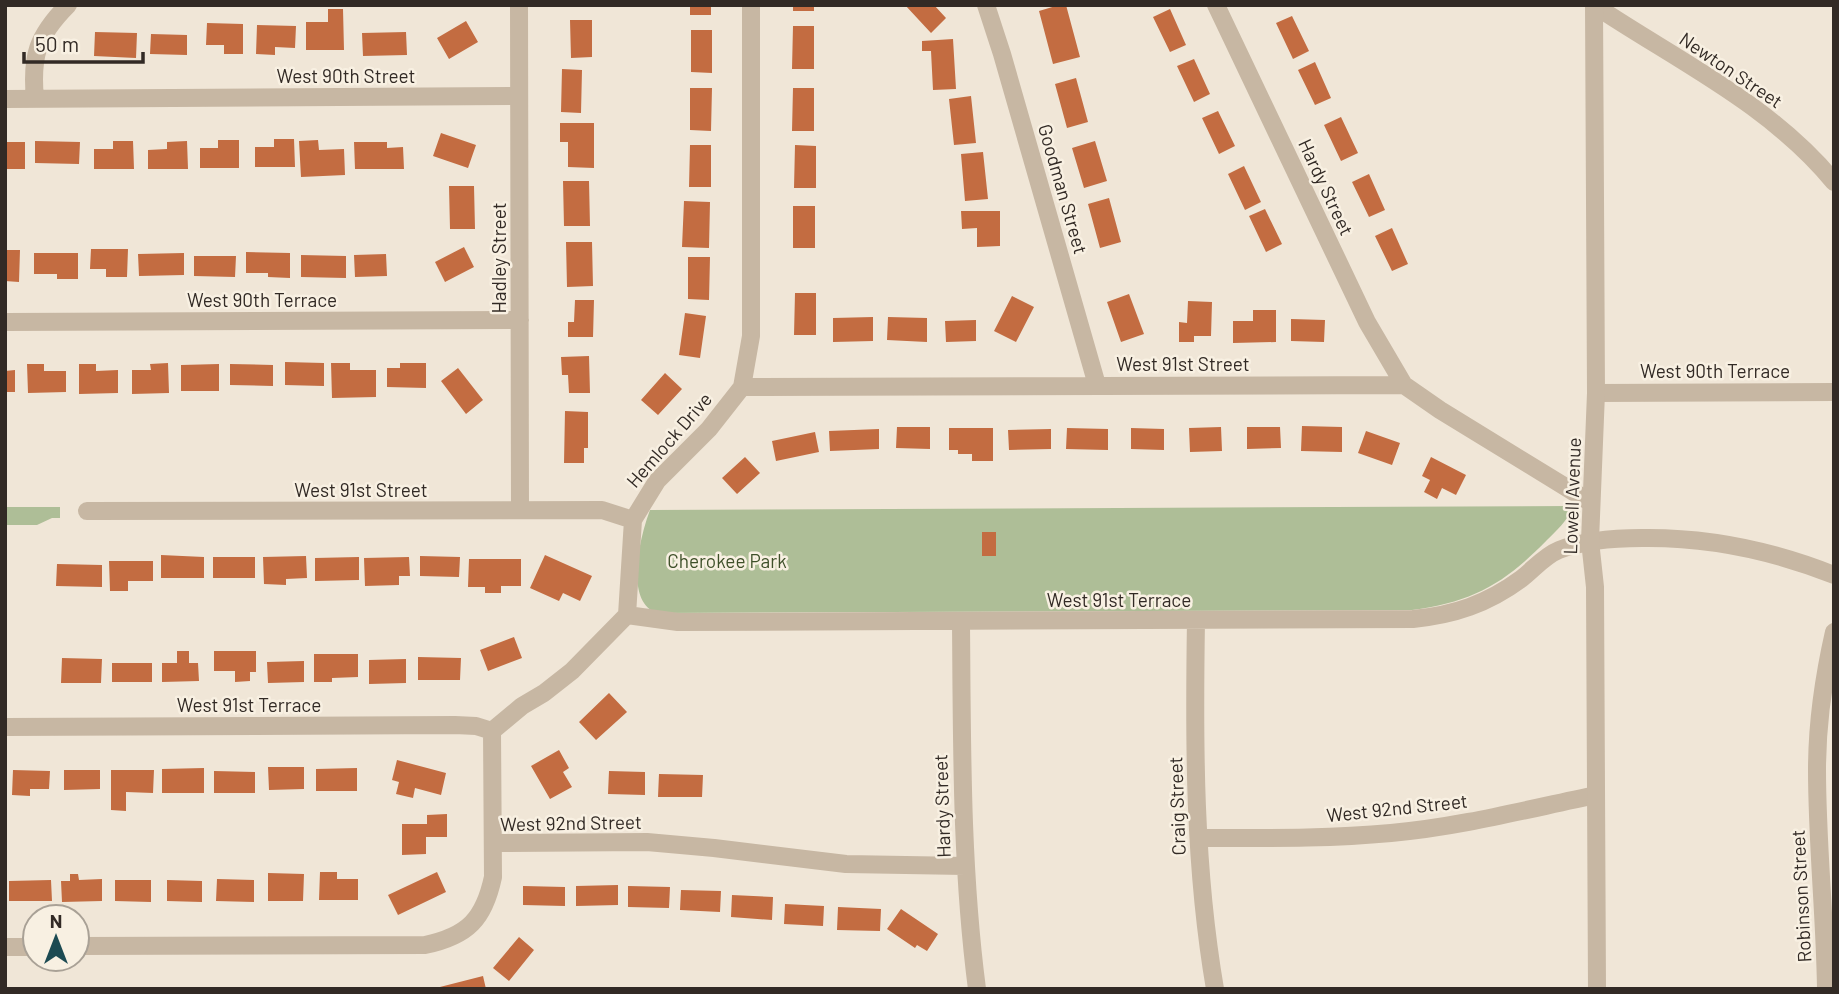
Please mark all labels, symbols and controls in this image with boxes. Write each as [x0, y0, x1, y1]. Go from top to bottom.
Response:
scale bar [24, 21, 144, 65]
street label: Newton Street [1675, 27, 1787, 112]
text: 50 m [35, 31, 79, 56]
street label: West 90th Street [276, 64, 416, 87]
street label: Goodman Street [1034, 121, 1093, 256]
street label: Hardy Street [1294, 135, 1359, 239]
street label: Hadley Street [487, 202, 510, 314]
street label: West 90th Terrace [187, 288, 337, 311]
street label: West 91st Street [1116, 352, 1250, 375]
street label: West 90th Terrace [1640, 359, 1790, 382]
street label: Hemlock Drive [621, 387, 716, 492]
street label: Lowell Avenue [1558, 437, 1585, 555]
street label: West 91st Street [294, 478, 428, 501]
park label: Cherokee Park [667, 549, 787, 572]
street label: West 91st Terrace [1047, 588, 1191, 611]
street label: West 91st Terrace [177, 693, 321, 716]
street label: Hardy Street [928, 754, 955, 858]
street label: Craig Street [1163, 756, 1190, 856]
street label: West 92nd Street [1325, 789, 1469, 826]
street label: West 92nd Street [500, 810, 642, 835]
street label: Robinson Street [1786, 829, 1815, 963]
north arrow [21, 903, 91, 973]
text: N [50, 909, 62, 932]

